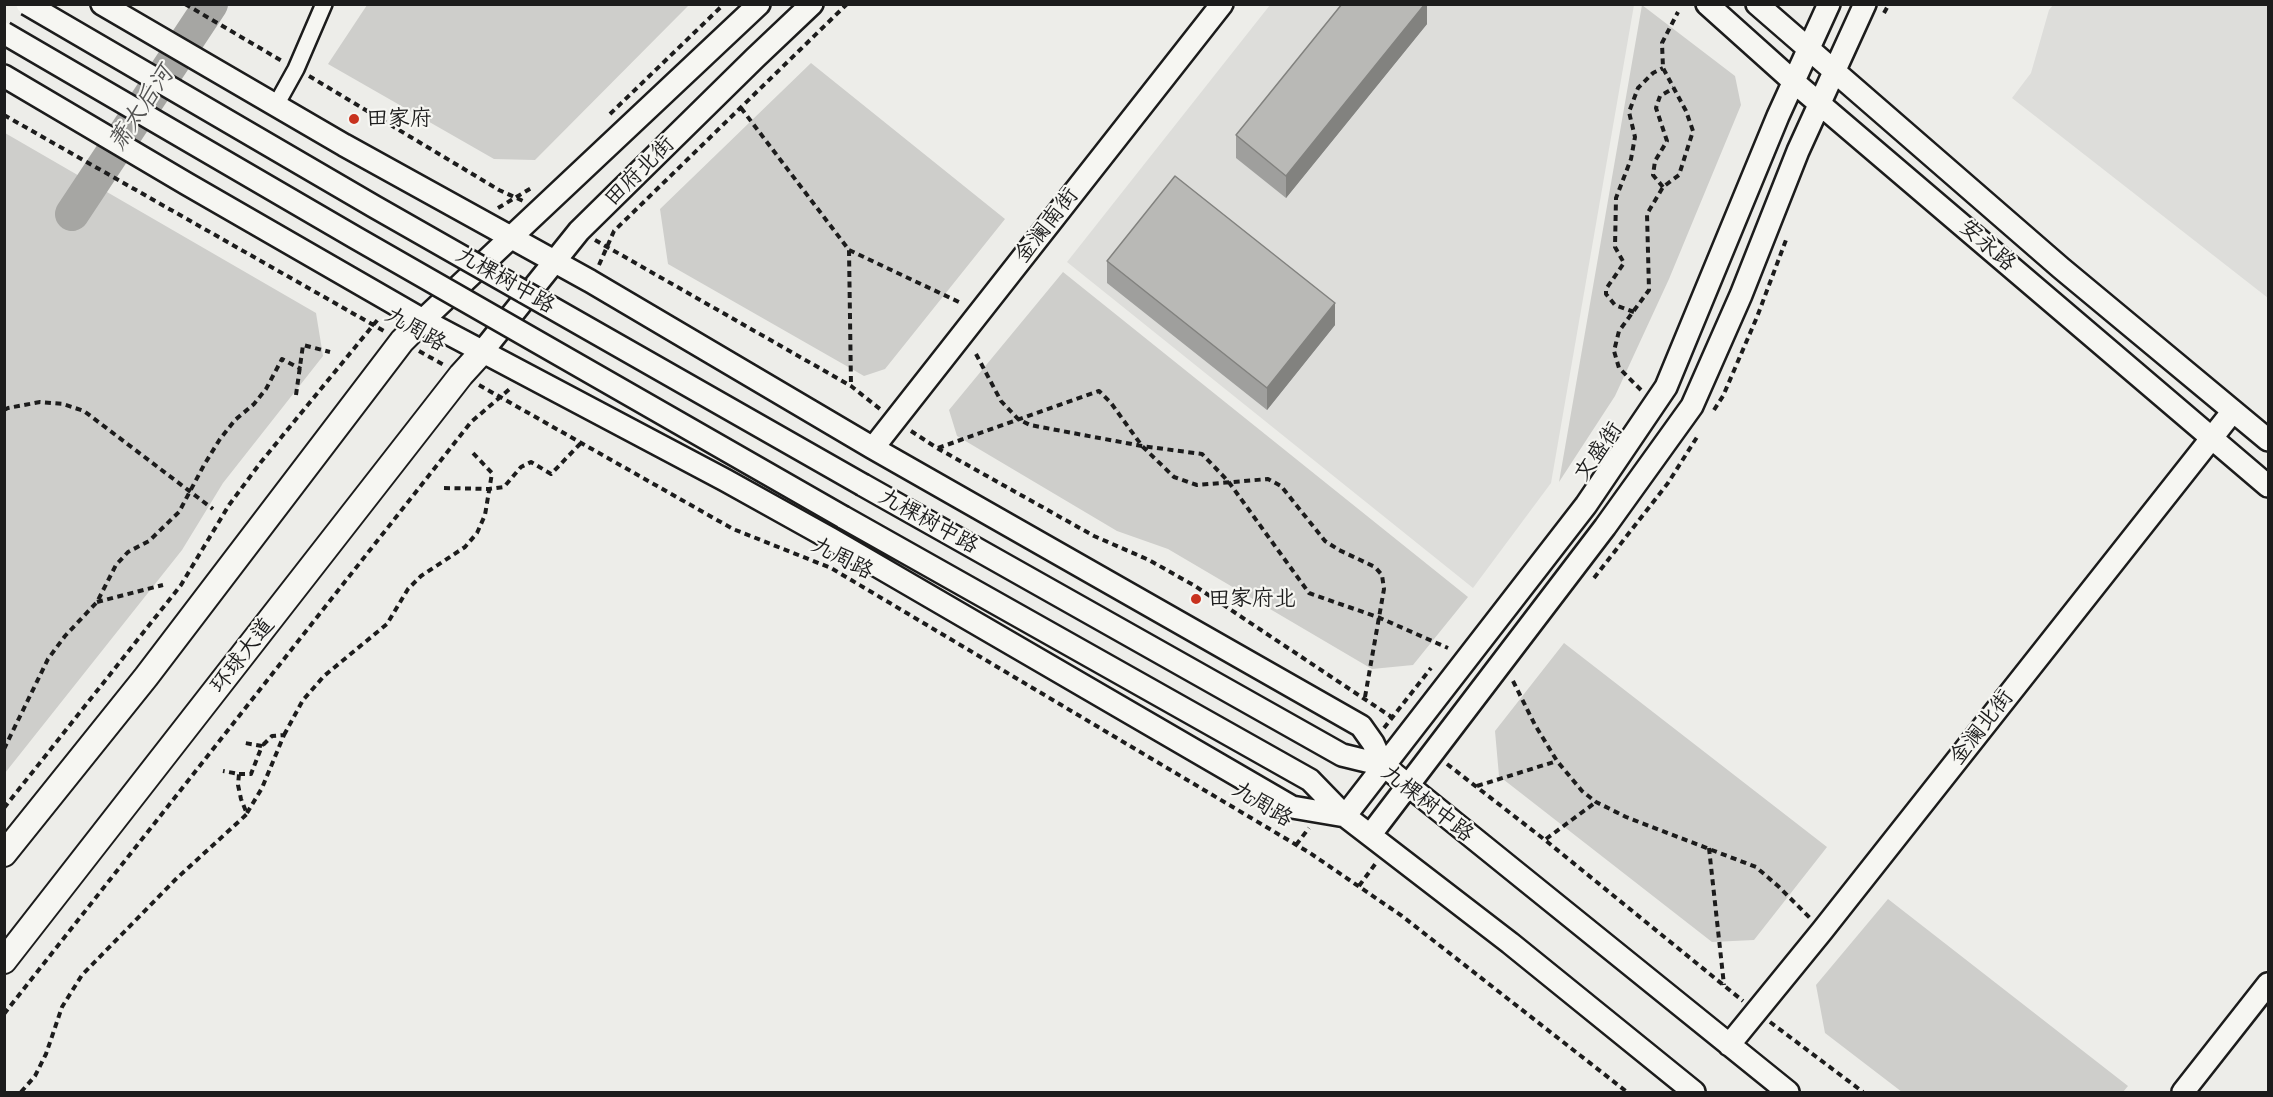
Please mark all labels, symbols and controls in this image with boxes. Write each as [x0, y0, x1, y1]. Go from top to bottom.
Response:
water label: 萧太后河 [103, 61, 181, 157]
place label: 田家府 [366, 106, 432, 132]
marker: 田家府 [347, 112, 361, 126]
street label: 田府北街 [600, 132, 680, 212]
street label: 金澜南街 [1010, 183, 1084, 269]
street label: 安永路 [1953, 214, 2021, 278]
street label: 九棵树中路 [451, 242, 559, 320]
street label: 九周路 [380, 302, 450, 358]
street label: 文盛街 [1569, 417, 1629, 487]
street label: 九棵树中路 [873, 484, 983, 560]
street label: 九周路 [807, 532, 877, 586]
place label: 田家府北 [1208, 586, 1296, 612]
marker: 田家府北 [1189, 592, 1203, 606]
street label: 环球大道 [206, 613, 280, 699]
street label: 金澜北街 [1945, 685, 2019, 771]
street label: 九棵树中路 [1376, 760, 1478, 848]
street label: 九周路 [1227, 777, 1297, 833]

